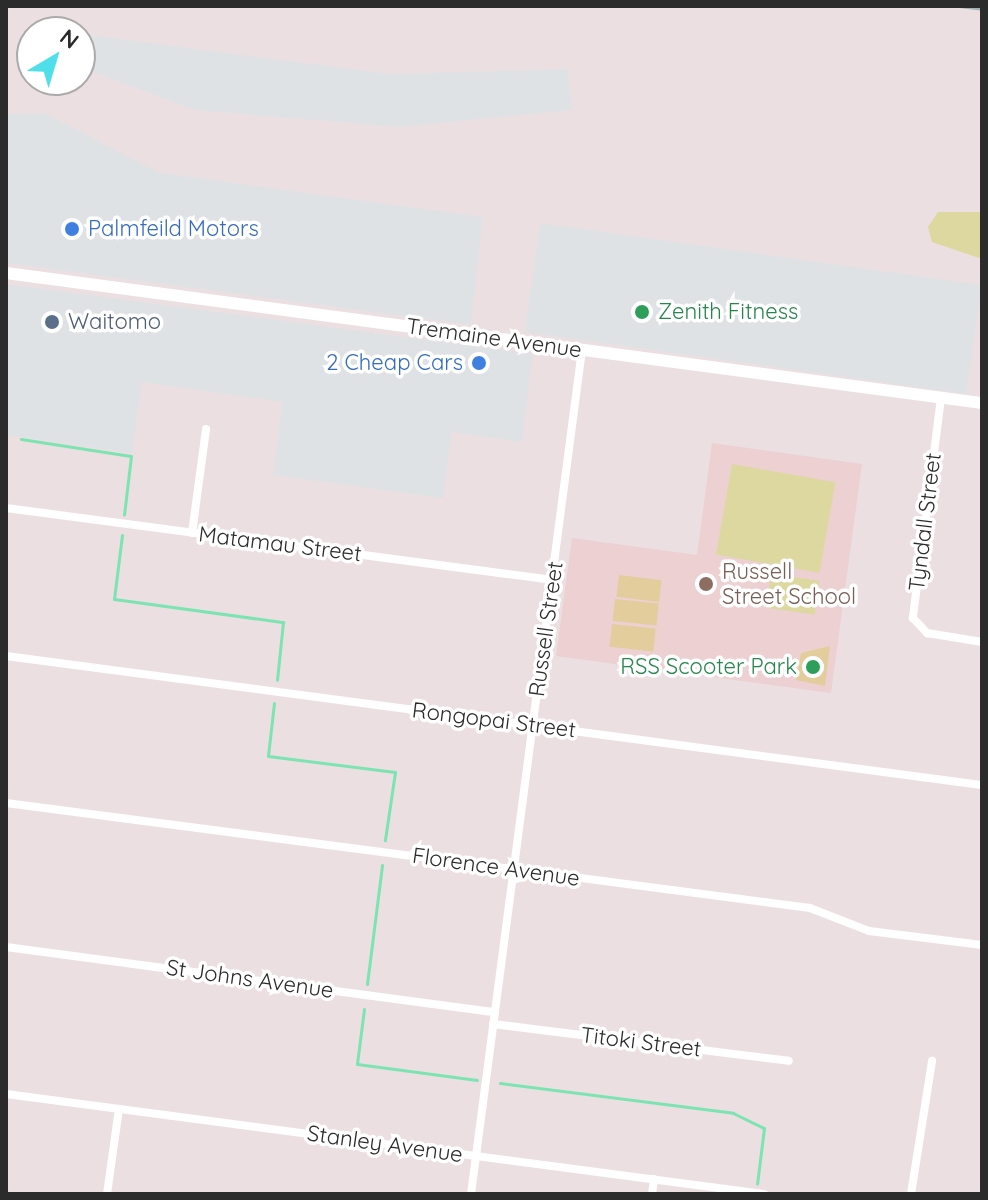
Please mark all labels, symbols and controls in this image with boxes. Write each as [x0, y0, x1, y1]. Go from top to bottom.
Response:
north arrow [16, 16, 96, 96]
text: N [55, 23, 85, 55]
place label: Palmfeild Motors [88, 216, 259, 242]
marker: Palmfeild Motors [63, 220, 81, 238]
place label: Zenith Fitness [658, 299, 798, 325]
marker: Zenith Fitness [633, 303, 651, 321]
place label: Waitomo [68, 309, 161, 335]
marker: Waitomo [43, 313, 61, 331]
street label: Tremaine Avenue [405, 313, 583, 363]
place label: 2 Cheap Cars [326, 350, 463, 376]
marker: 2 Cheap Cars [470, 354, 488, 372]
street label: Tyndall Street [903, 451, 947, 593]
street label: Matamau Street [197, 521, 363, 567]
place label: Russell Street School [722, 558, 856, 610]
street label: Russell Street [523, 560, 569, 698]
marker: Russell Street School [697, 575, 715, 593]
place label: RSS Scooter Park [620, 654, 797, 680]
marker: RSS Scooter Park [804, 658, 822, 676]
street label: Rongopai Street [411, 697, 577, 743]
street label: Florence Avenue [411, 842, 581, 892]
street label: St Johns Avenue [165, 954, 335, 1004]
street label: Titoki Street [579, 1022, 703, 1062]
street label: Stanley Avenue [306, 1120, 464, 1168]

